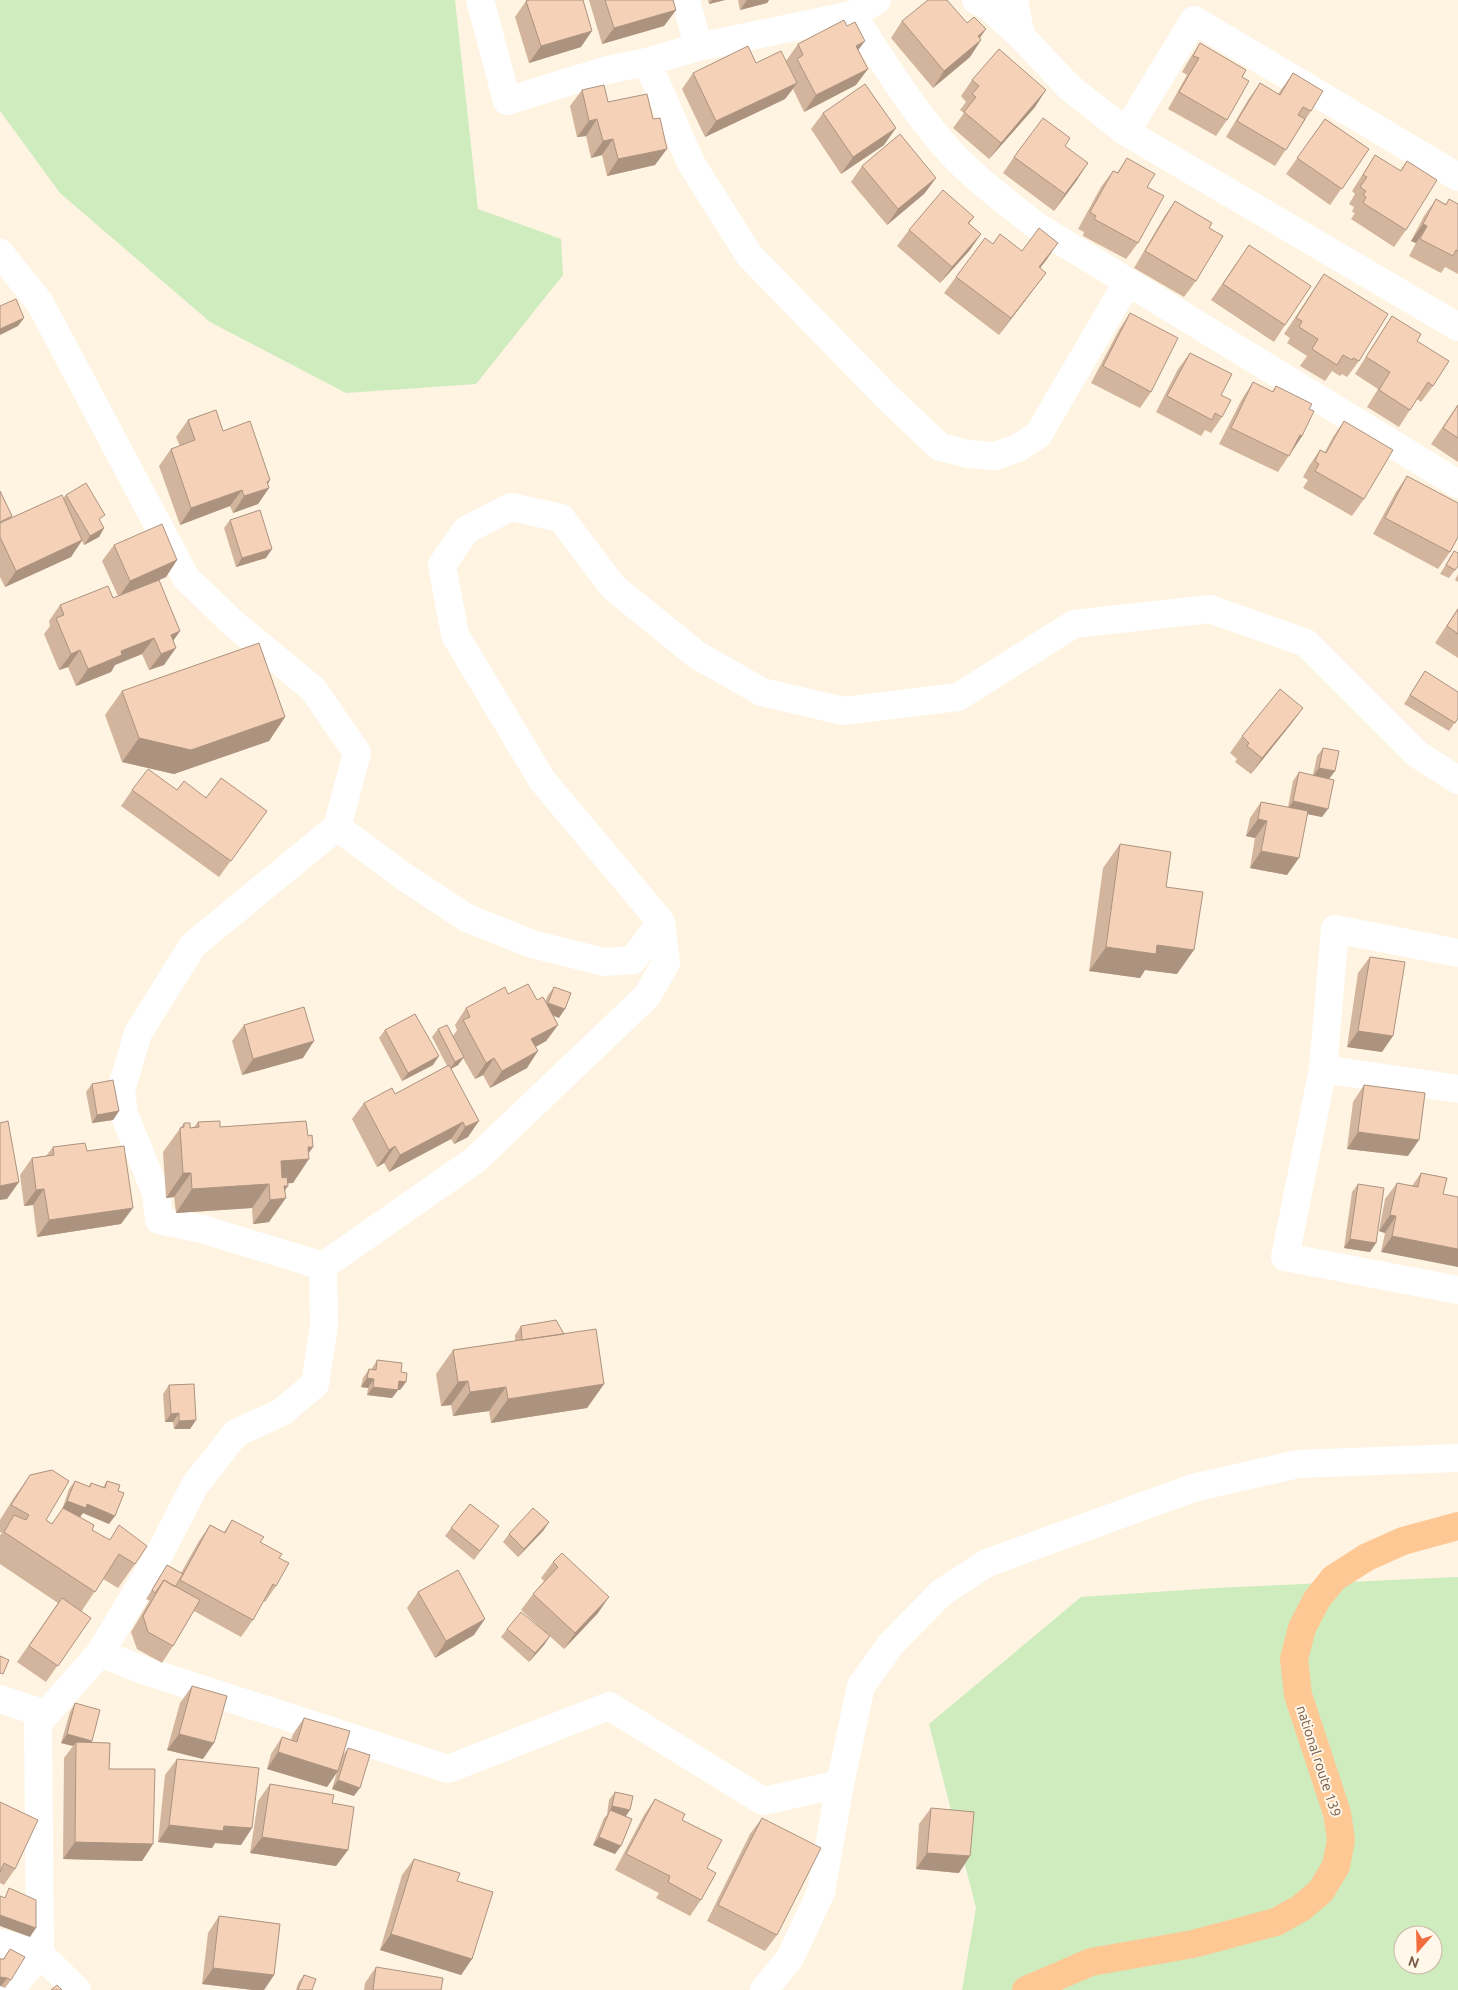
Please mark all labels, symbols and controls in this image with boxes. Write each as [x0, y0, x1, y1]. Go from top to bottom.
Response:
street label: national route 139 [1293, 1703, 1345, 1819]
north arrow [1393, 1925, 1443, 1975]
text: N [1406, 1953, 1421, 1972]

